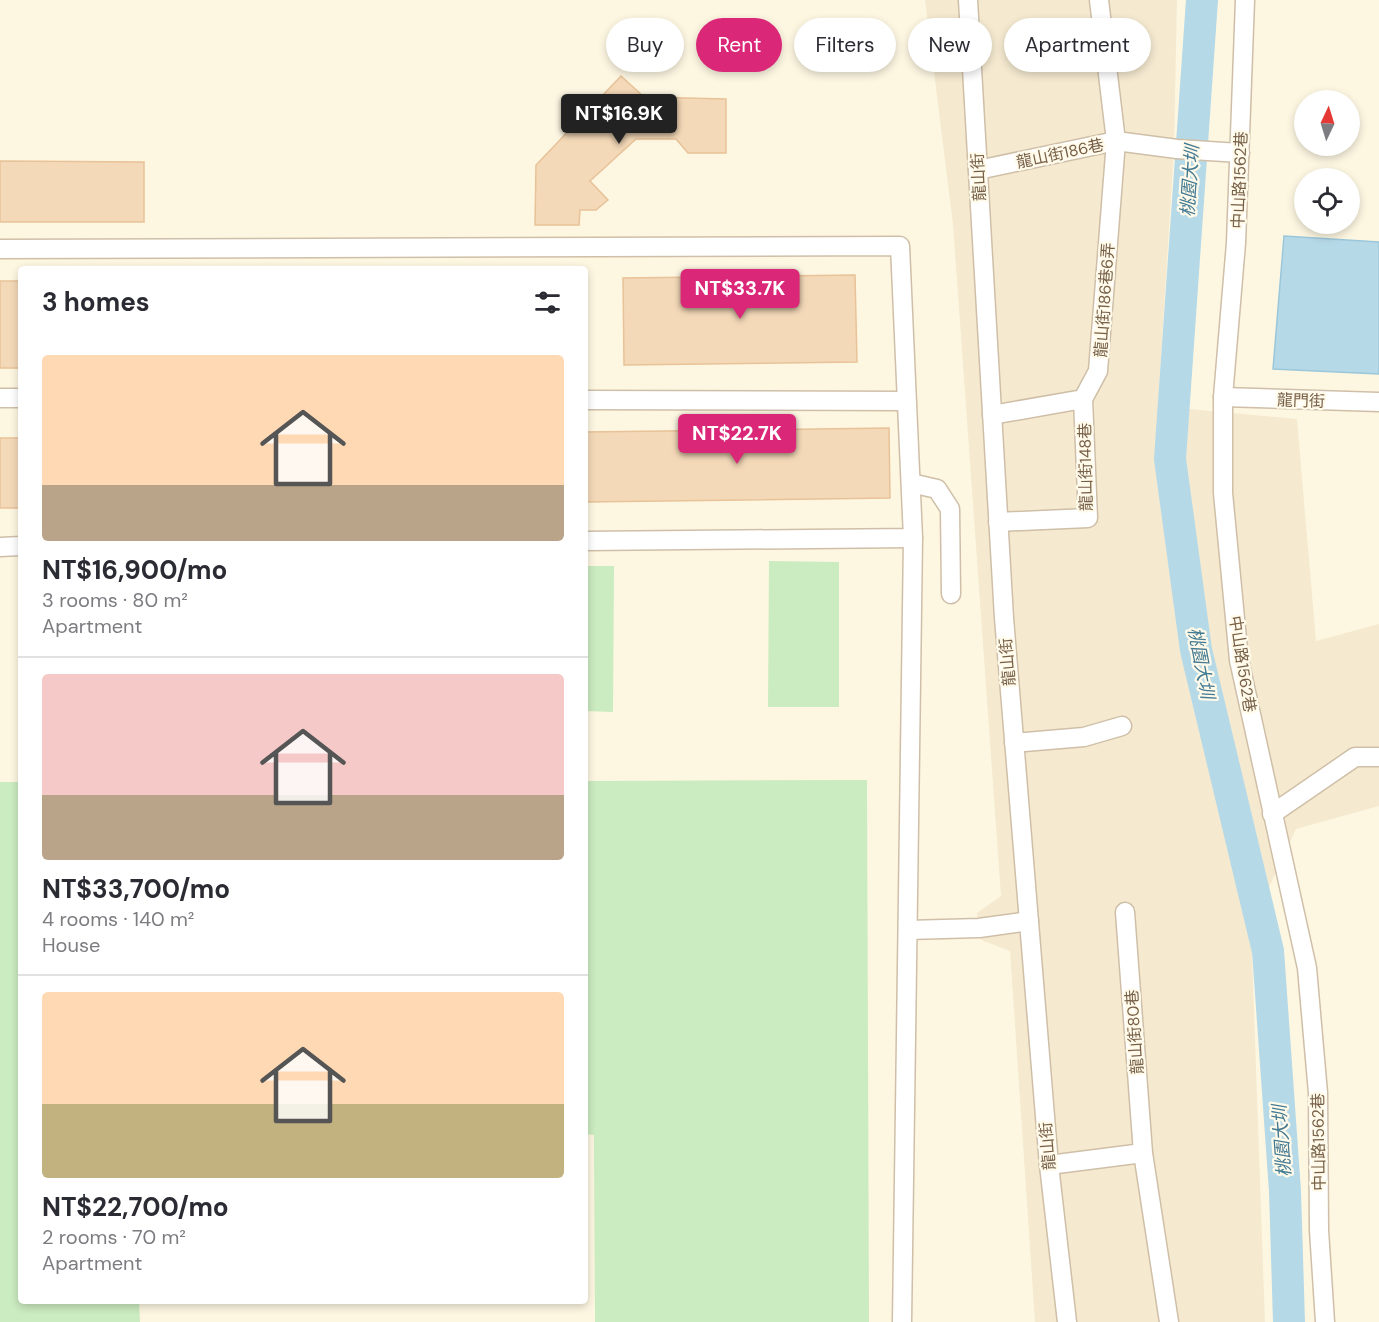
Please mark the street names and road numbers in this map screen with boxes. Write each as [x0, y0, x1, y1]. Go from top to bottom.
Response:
street label: 中山路1562巷 [1227, 131, 1252, 229]
street label: 龍山街186巷 [1015, 134, 1106, 173]
street label: 龍山街 [967, 152, 990, 201]
street label: 龍山街186巷6弄 [1090, 242, 1119, 358]
street label: 龍門街 [1277, 389, 1325, 412]
street label: 龍山街148巷 [1074, 423, 1097, 511]
street label: 中山路1562巷 [1225, 614, 1261, 714]
street label: 龍山街 [995, 637, 1020, 687]
street label: 龍山街80巷 [1121, 989, 1148, 1075]
street label: 中山路1562巷 [1307, 1093, 1330, 1191]
street label: 龍山街 [1035, 1121, 1060, 1171]

